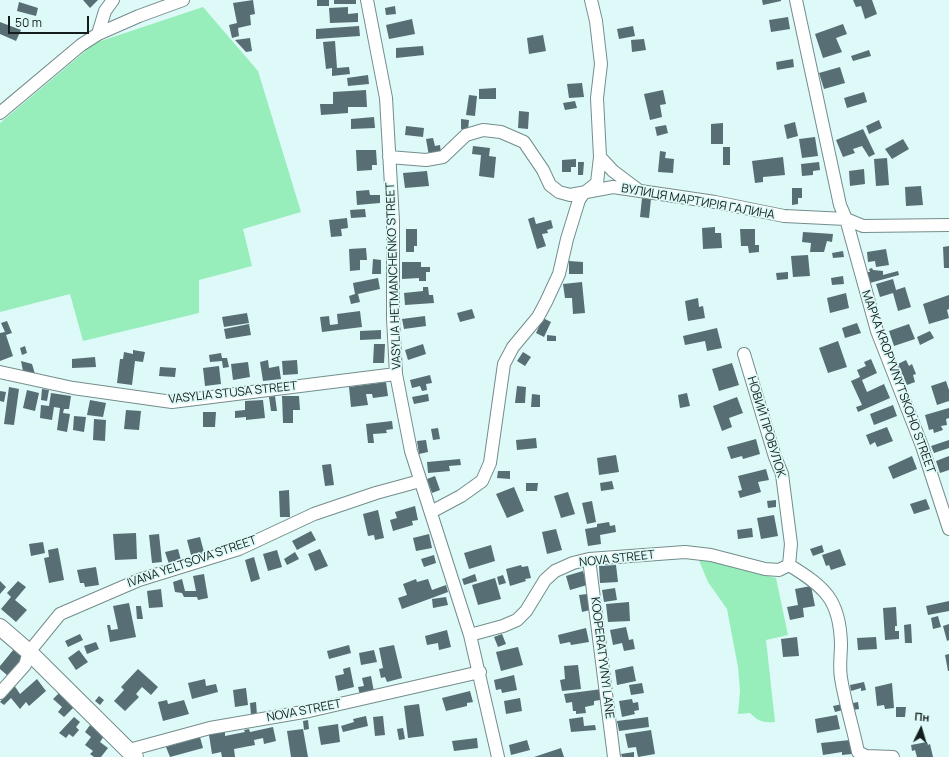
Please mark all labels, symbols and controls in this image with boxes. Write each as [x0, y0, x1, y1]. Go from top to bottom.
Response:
scale bar [10, 8, 91, 34]
text: 50 m [15, 14, 42, 31]
street label: ВУЛИЦЯ МАРТИРІЯ ГАЛИНА [620, 181, 776, 223]
street label: VASYLIA HETMANCHENKO STREET [384, 182, 404, 370]
street label: МАРКА KROPYVNYTSKOHO STREET [858, 288, 938, 476]
street label: НОВИЙ ПРОВУЛОК [744, 375, 788, 479]
street label: VASYLIA STUSA STREET [168, 379, 298, 407]
street label: IVANA YELTSOVA STREET [126, 533, 258, 591]
street label: NOVA STREET [579, 548, 655, 570]
street label: KOOPERATYVNYI LANE [587, 596, 617, 720]
street label: NOVA STREET [265, 697, 343, 725]
text: Пн [914, 708, 930, 725]
north arrow [901, 709, 941, 749]

